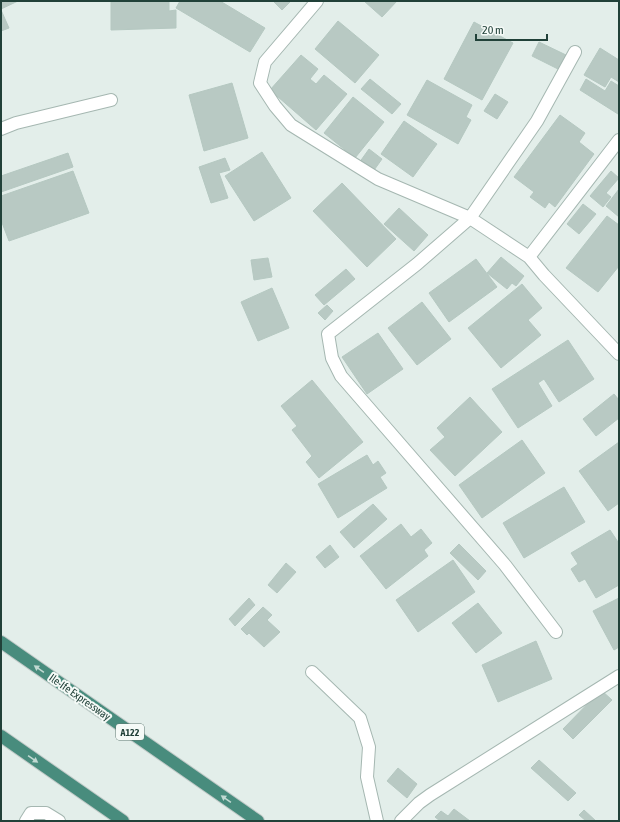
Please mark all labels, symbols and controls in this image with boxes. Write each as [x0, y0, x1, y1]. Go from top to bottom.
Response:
scale bar [476, 16, 547, 42]
text: 20 m [482, 23, 504, 37]
one-way arrow [34, 665, 44, 673]
street label: Ile-Ife Expressway [47, 671, 113, 723]
road number: A122 [116, 724, 144, 740]
one-way arrow [28, 755, 38, 763]
one-way arrow [221, 795, 232, 803]

